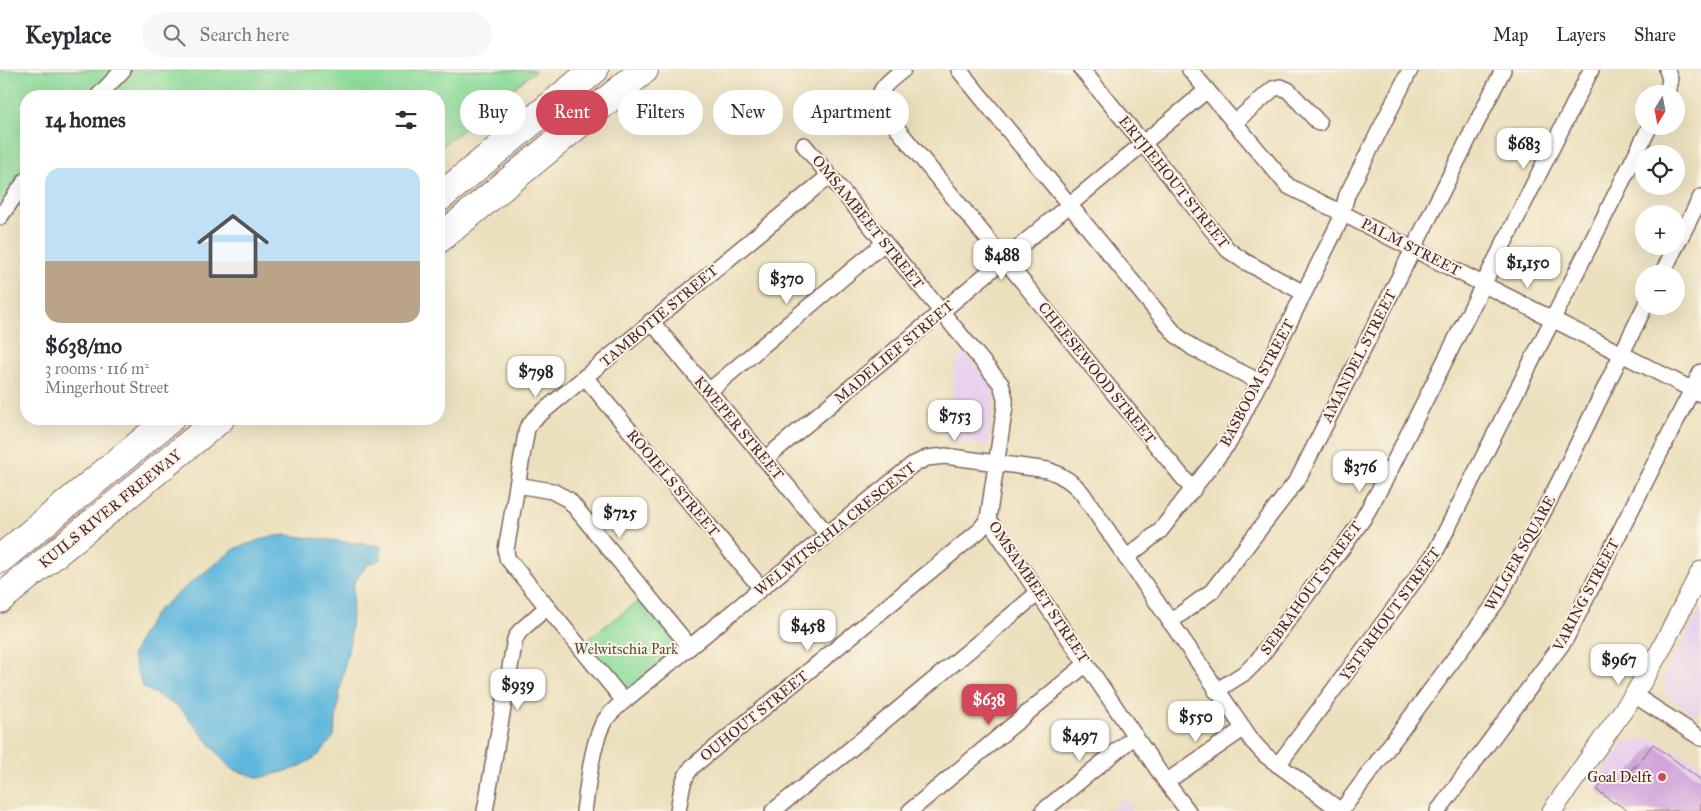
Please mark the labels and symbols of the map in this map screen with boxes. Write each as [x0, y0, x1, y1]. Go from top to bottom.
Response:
north arrow [1635, 85, 1685, 135]
street label: ERTJIEHOUT STREET [1114, 112, 1233, 253]
pin: $683 [1494, 128, 1554, 170]
street label: OMSAMBEET STREET [808, 151, 928, 293]
street label: PALM STREET [1358, 214, 1464, 280]
pin: $488 [972, 238, 1032, 281]
pin: $1,150 [1487, 246, 1569, 289]
street label: TAMBOTIE STREET [596, 261, 722, 371]
pin: $370 [757, 262, 817, 305]
street label: AMANDEL STREET [1317, 287, 1400, 426]
street label: MADELIEF STREET [831, 297, 957, 407]
street label: CHEESEWOOD STREET [1034, 299, 1160, 447]
street label: BASBOOM STREET [1216, 316, 1298, 450]
pin: $798 [506, 356, 566, 398]
street label: KWEPER STREET [690, 373, 788, 483]
pin: $753 [925, 400, 985, 442]
street label: ROOIELS STREET [623, 426, 723, 540]
street label: KUILS RIVER FREEWAY [35, 446, 185, 572]
pin: $376 [1330, 450, 1390, 493]
street label: WELWITSCHIA CRESCENT [751, 458, 919, 600]
street label: WILGER SQUARE [1481, 492, 1559, 614]
pin: $725 [590, 496, 650, 539]
street label: OMSAMBEET STREET [985, 518, 1093, 666]
street label: SEBRAHOUT STREET [1257, 518, 1365, 658]
street label: VARING STREET [1548, 536, 1623, 655]
street label: YSTERHOUT STREET [1336, 544, 1444, 684]
pin: $458 [778, 610, 838, 652]
park label: Welwitschia Park [574, 640, 678, 658]
pin: $967 [1589, 644, 1649, 686]
street label: OUHOUT STREET [696, 667, 812, 765]
pin: $939 [488, 668, 548, 711]
pin: $638 [959, 684, 1019, 726]
pin: $550 [1166, 700, 1226, 743]
pin: $497 [1050, 720, 1110, 762]
place label: Goal Delft [1587, 768, 1653, 786]
marker: Goal Delft [1656, 771, 1668, 783]

